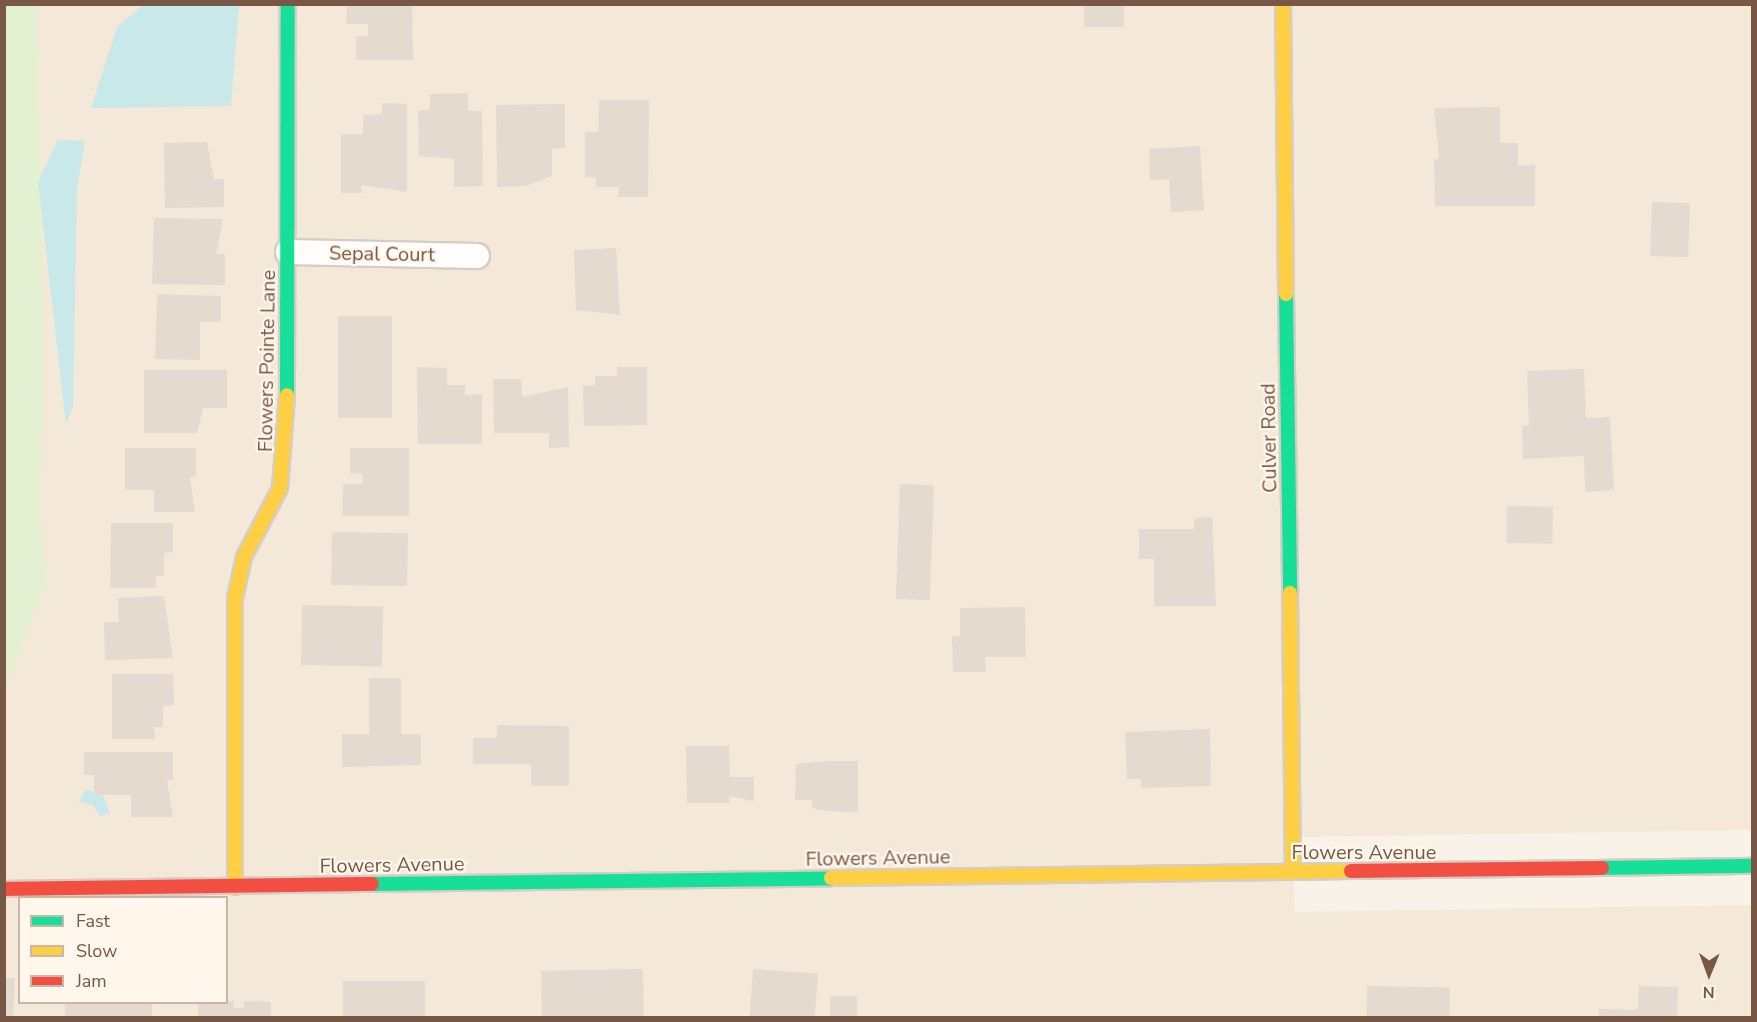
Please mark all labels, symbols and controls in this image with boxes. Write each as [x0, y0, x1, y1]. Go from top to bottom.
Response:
street label: Sepal Court [329, 241, 435, 267]
street label: Flowers Pointe Lane [253, 270, 281, 452]
street label: Culver Road [1256, 383, 1282, 493]
street label: Flowers Avenue [1292, 840, 1436, 864]
street label: Flowers Avenue [805, 845, 951, 871]
street label: Flowers Avenue [319, 852, 465, 878]
legend [18, 896, 228, 1004]
text: Fast [76, 909, 110, 933]
text: Slow [76, 939, 117, 963]
north arrow [1679, 944, 1739, 1004]
text: Jam [76, 969, 107, 993]
text: N [1703, 981, 1715, 1003]

